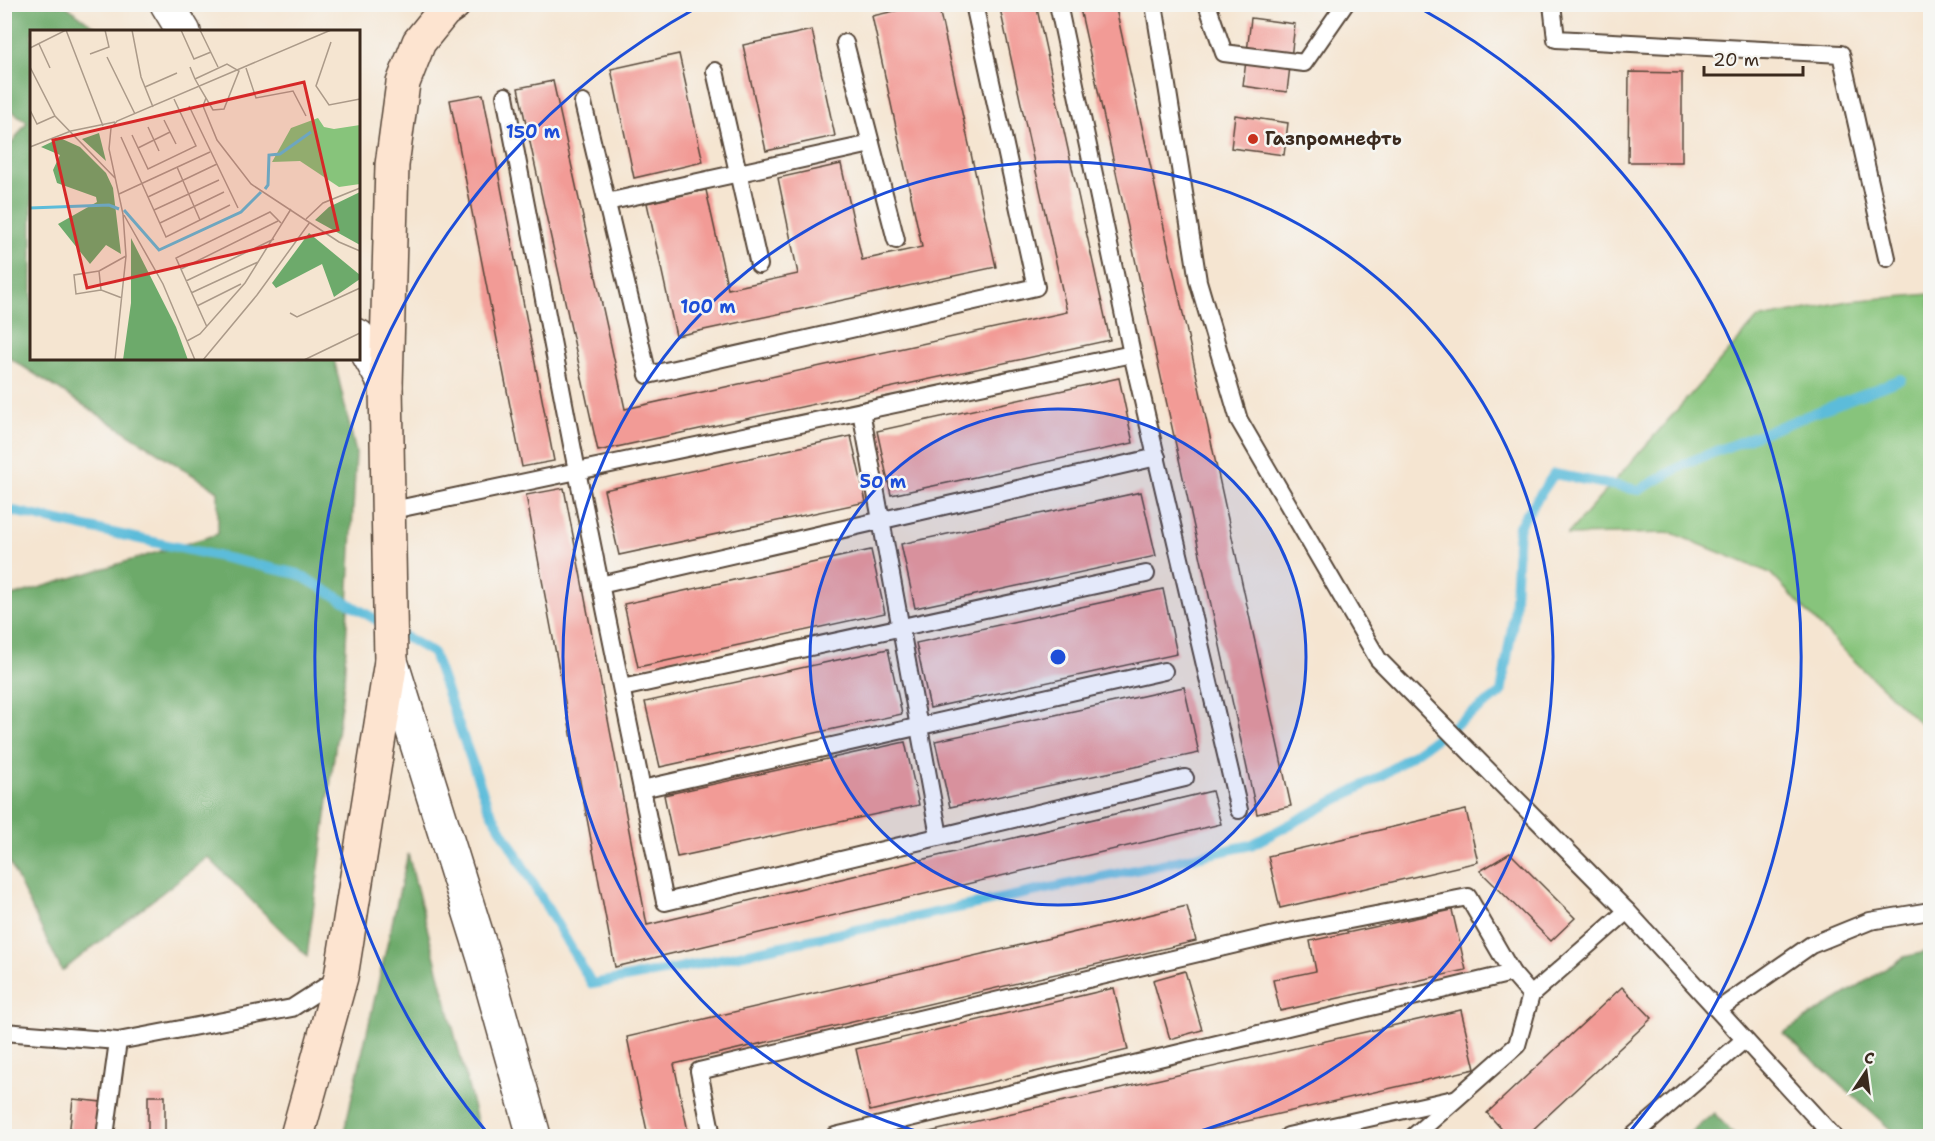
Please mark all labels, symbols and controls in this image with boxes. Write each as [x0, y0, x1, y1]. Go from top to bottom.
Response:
inset map [30, 30, 360, 360]
scale bar [1704, 39, 1803, 77]
text: 20 m [1713, 48, 1759, 72]
text: 150 m [506, 120, 561, 144]
place label: Газпромнефть [1265, 127, 1402, 151]
marker: Газпромнефть [1246, 132, 1260, 146]
text: 100 m [680, 295, 736, 319]
text: 50 m [860, 470, 907, 494]
centre of rings [1048, 647, 1068, 667]
north arrow [1836, 1042, 1896, 1102]
text: С [1862, 1047, 1877, 1069]

